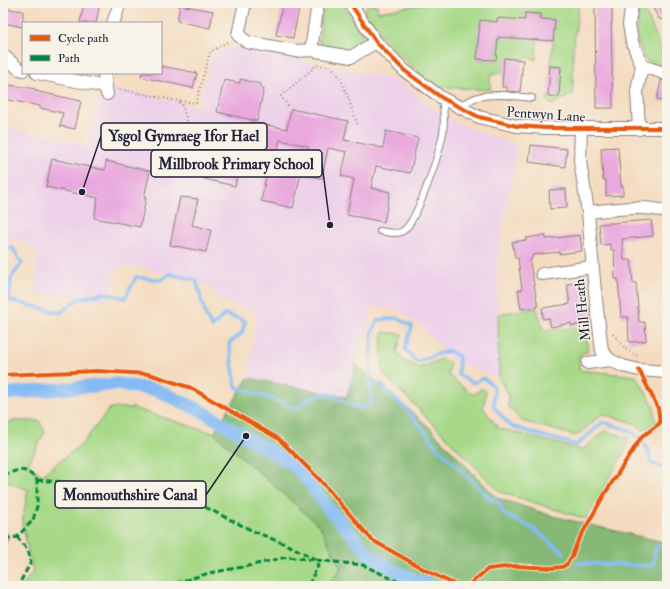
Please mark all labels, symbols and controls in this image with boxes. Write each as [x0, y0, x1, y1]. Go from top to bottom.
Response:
legend [22, 22, 162, 74]
text: Cycle path [58, 31, 109, 46]
text: Path [58, 51, 81, 66]
street label: Pentwyn Lane [506, 103, 586, 127]
callout: Ysgol Gymraeg Ifor Hael [101, 123, 267, 150]
text: Ysgol Gymraeg Ifor Hael [108, 127, 259, 147]
callout: Millbrook Primary School [151, 150, 322, 177]
text: Millbrook Primary School [157, 155, 314, 175]
street label: Mill Heath [571, 277, 594, 342]
callout: Monmouthshire Canal [55, 481, 206, 508]
text: Monmouthshire Canal [61, 486, 198, 505]

